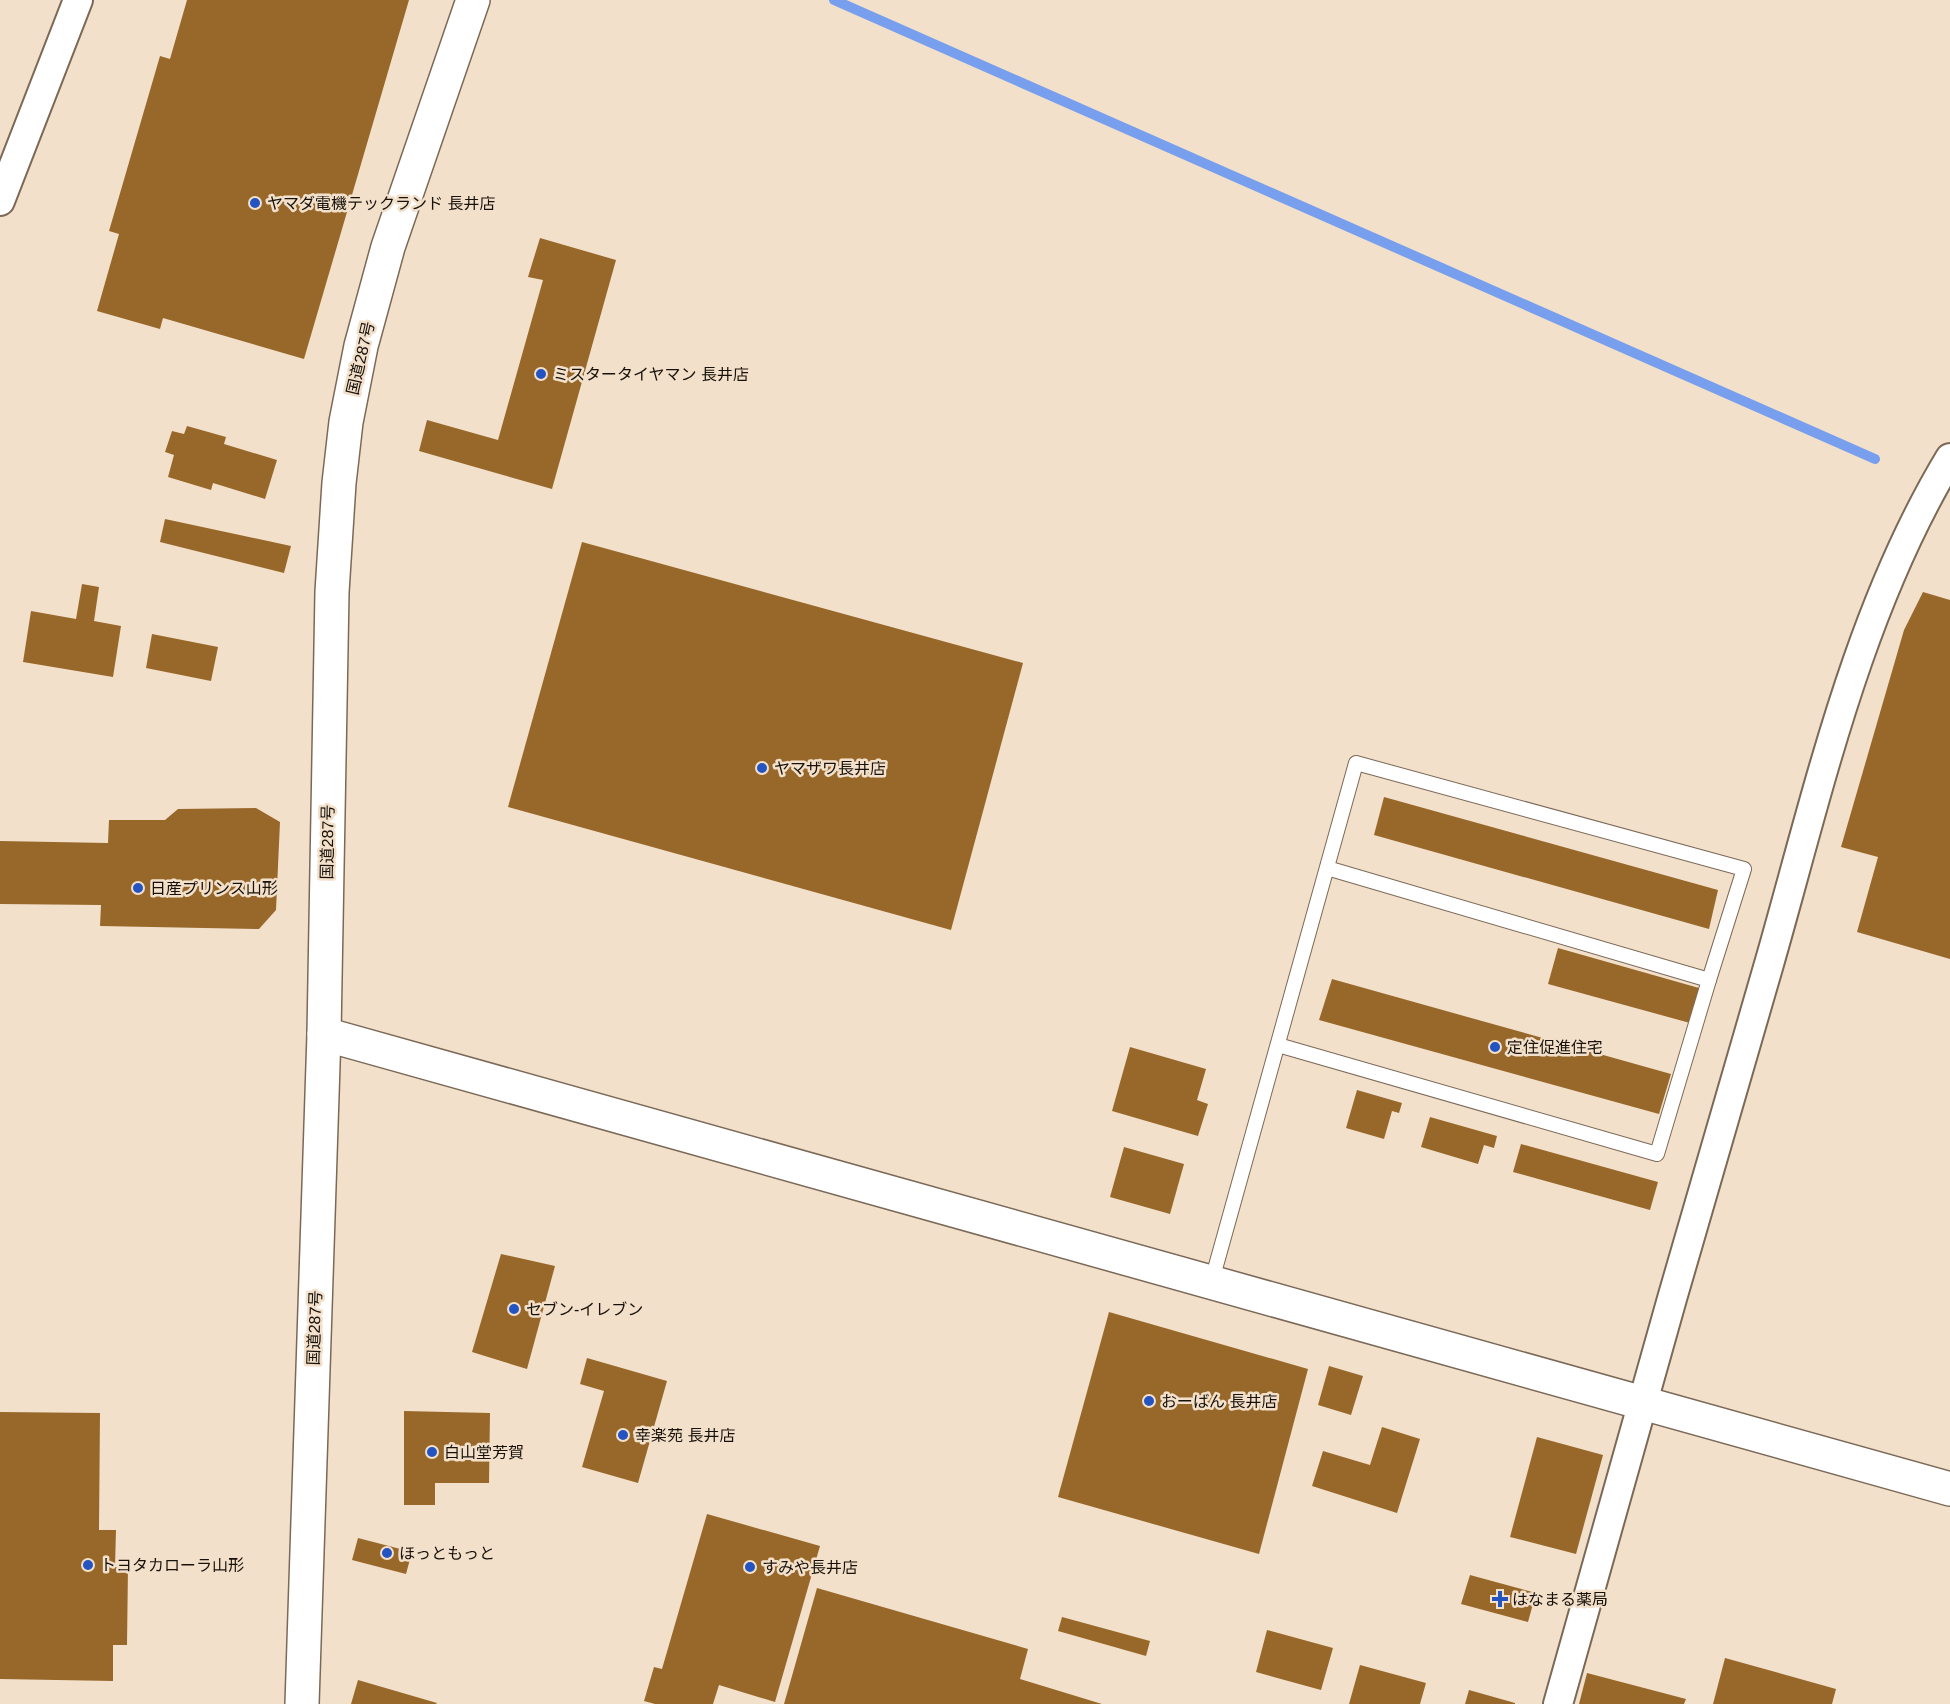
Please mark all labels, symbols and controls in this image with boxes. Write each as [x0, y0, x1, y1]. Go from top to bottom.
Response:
place label: ヤマダ電機テックランド 長井店 [267, 195, 495, 212]
marker: ヤマダ電機テックランド 長井店 [248, 196, 262, 210]
street label: 国道287号 [344, 320, 377, 396]
place label: ミスタータイヤマン 長井店 [553, 366, 749, 383]
marker: ミスタータイヤマン 長井店 [534, 367, 548, 381]
place label: ヤマザワ長井店 [774, 760, 886, 777]
marker: ヤマザワ長井店 [755, 761, 769, 775]
street label: 国道287号 [318, 805, 337, 880]
place label: 日産プリンス山形 [150, 880, 278, 897]
marker: 日産プリンス山形 [131, 881, 145, 895]
place label: 定住促進住宅 [1507, 1039, 1603, 1056]
marker: 定住促進住宅 [1488, 1040, 1502, 1054]
street label: 国道287号 [305, 1290, 324, 1366]
place label: セブン-イレブン [526, 1301, 643, 1318]
marker: セブン-イレブン [507, 1302, 521, 1316]
place label: おーばん 長井店 [1161, 1393, 1277, 1410]
marker: おーばん 長井店 [1142, 1394, 1156, 1408]
place label: 幸楽苑 長井店 [635, 1427, 735, 1444]
marker: 幸楽苑 長井店 [616, 1428, 630, 1442]
place label: 白山堂芳賀 [444, 1444, 524, 1461]
marker: 白山堂芳賀 [425, 1445, 439, 1459]
place label: ほっともっと [399, 1545, 495, 1562]
marker: ほっともっと [380, 1546, 394, 1560]
place label: トヨタカローラ山形 [100, 1557, 244, 1574]
marker: トヨタカローラ山形 [81, 1558, 95, 1572]
place label: すみや長井店 [762, 1559, 858, 1576]
marker: すみや長井店 [743, 1560, 757, 1574]
place label: はなまる薬局 [1512, 1591, 1608, 1608]
marker: はなまる薬局 [1493, 1592, 1507, 1606]

